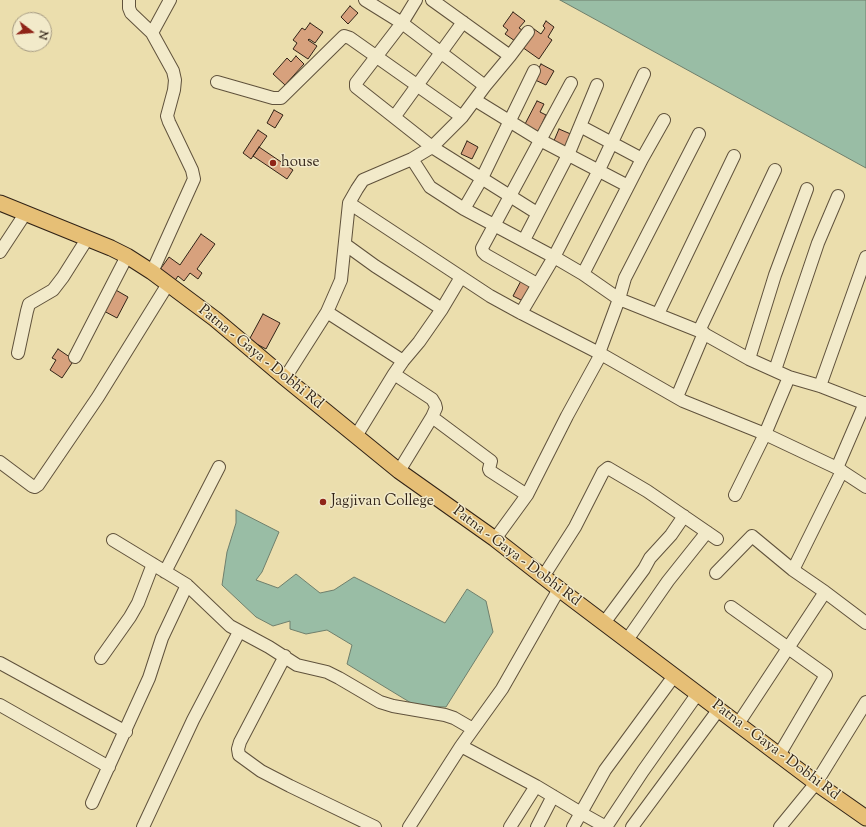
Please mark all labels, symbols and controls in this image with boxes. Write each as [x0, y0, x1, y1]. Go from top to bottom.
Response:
north arrow [12, 12, 52, 52]
text: N [34, 29, 51, 41]
place label: house [281, 154, 319, 172]
marker: house [268, 158, 278, 168]
street label: Patna - Gaya - Dobhi Rd [194, 302, 326, 414]
place label: Jagjivan College [331, 493, 434, 511]
marker: Jagjivan College [318, 497, 328, 507]
street label: Patna - Gaya - Dobhi Rd [449, 503, 583, 611]
street label: Patna - Gaya - Dobhi Rd [708, 697, 842, 805]

